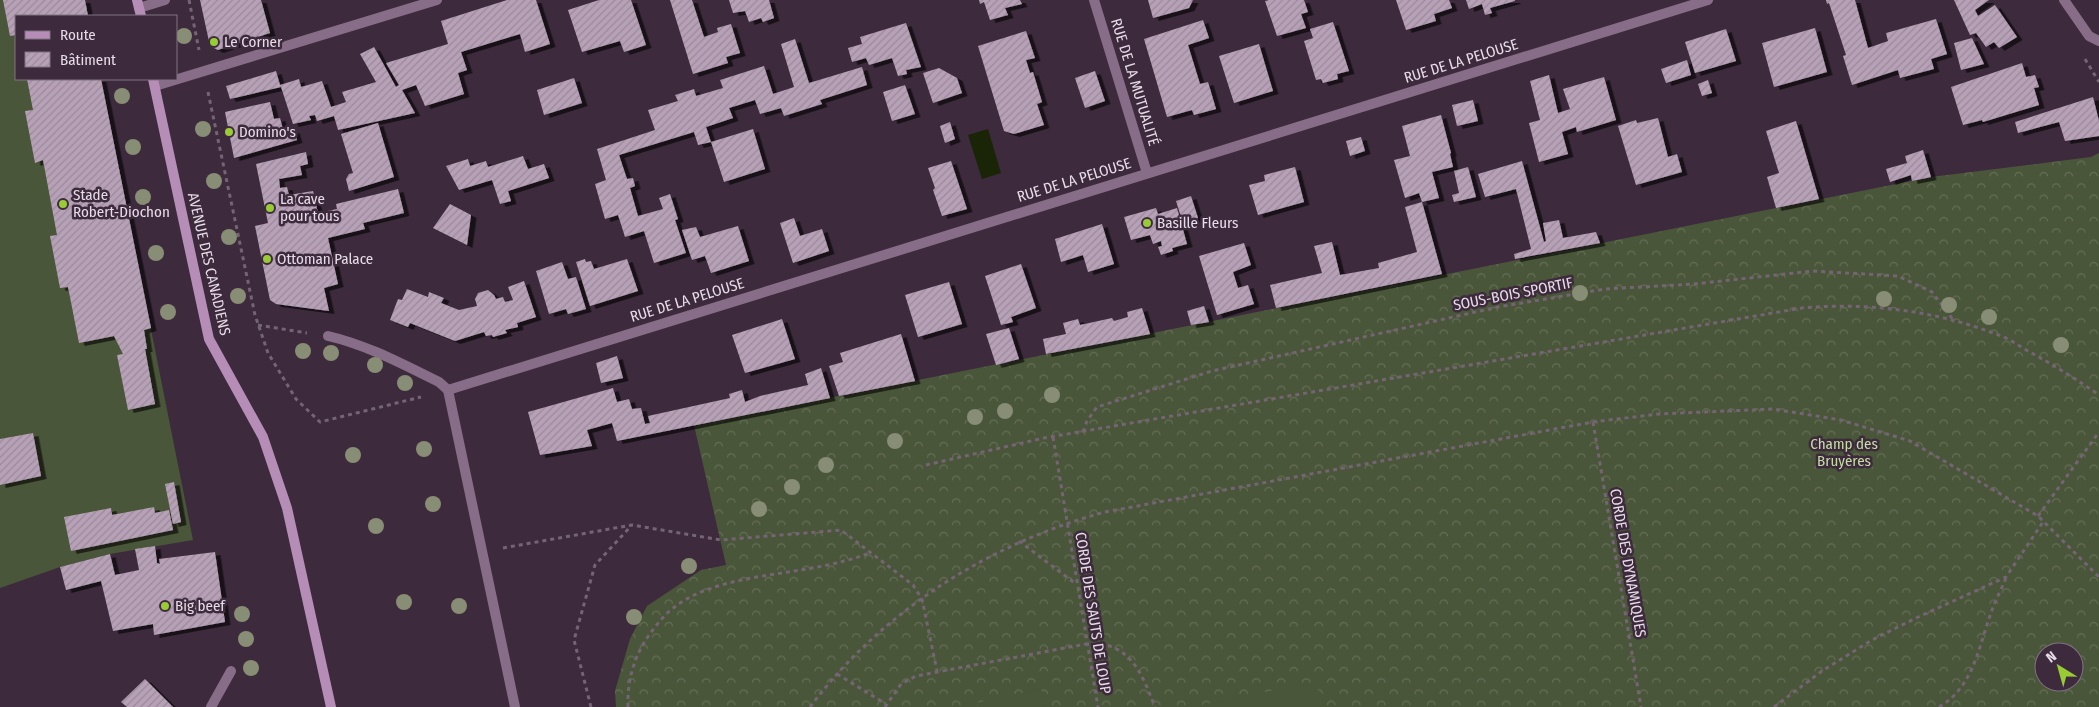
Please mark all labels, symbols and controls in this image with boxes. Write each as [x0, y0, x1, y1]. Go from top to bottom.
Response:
legend [15, 15, 178, 80]
street label: RUE DE LA MUTUALITÉ [1107, 16, 1163, 148]
text: Route [60, 26, 96, 44]
place label: Le Corner [224, 33, 283, 51]
street label: RUE DE LA PELOUSE [1402, 35, 1520, 87]
marker: Le Corner [208, 36, 220, 48]
text: Bâtiment [60, 51, 116, 69]
place label: Domino's [239, 123, 296, 141]
marker: Domino's [223, 126, 235, 138]
street label: RUE DE LA PELOUSE [1015, 154, 1133, 206]
place label: Stade Robert-Diochon [73, 186, 170, 221]
place label: La cave pour tous [280, 190, 339, 225]
street label: AVENUE DES CANADIENS [184, 191, 234, 337]
marker: Stade Robert-Diochon [57, 198, 69, 210]
marker: La cave pour tous [264, 202, 276, 214]
place label: Basille Fleurs [1157, 214, 1238, 232]
marker: Basille Fleurs [1141, 217, 1153, 229]
place label: Ottoman Palace [277, 250, 373, 268]
marker: Ottoman Palace [261, 253, 273, 265]
street label: RUE DE LA PELOUSE [628, 274, 746, 326]
street label: SOUS-BOIS SPORTIF [1452, 274, 1575, 314]
park label: Champ des Bruyères [1810, 435, 1878, 470]
street label: CORDE DES DYNAMIQUES [1606, 487, 1650, 639]
street label: CORDE DES SAUTS DE LOUP [1071, 531, 1115, 695]
place label: Big beef [175, 597, 226, 615]
marker: Big beef [159, 600, 171, 612]
north arrow [2034, 642, 2084, 692]
text: N [2043, 648, 2060, 666]

